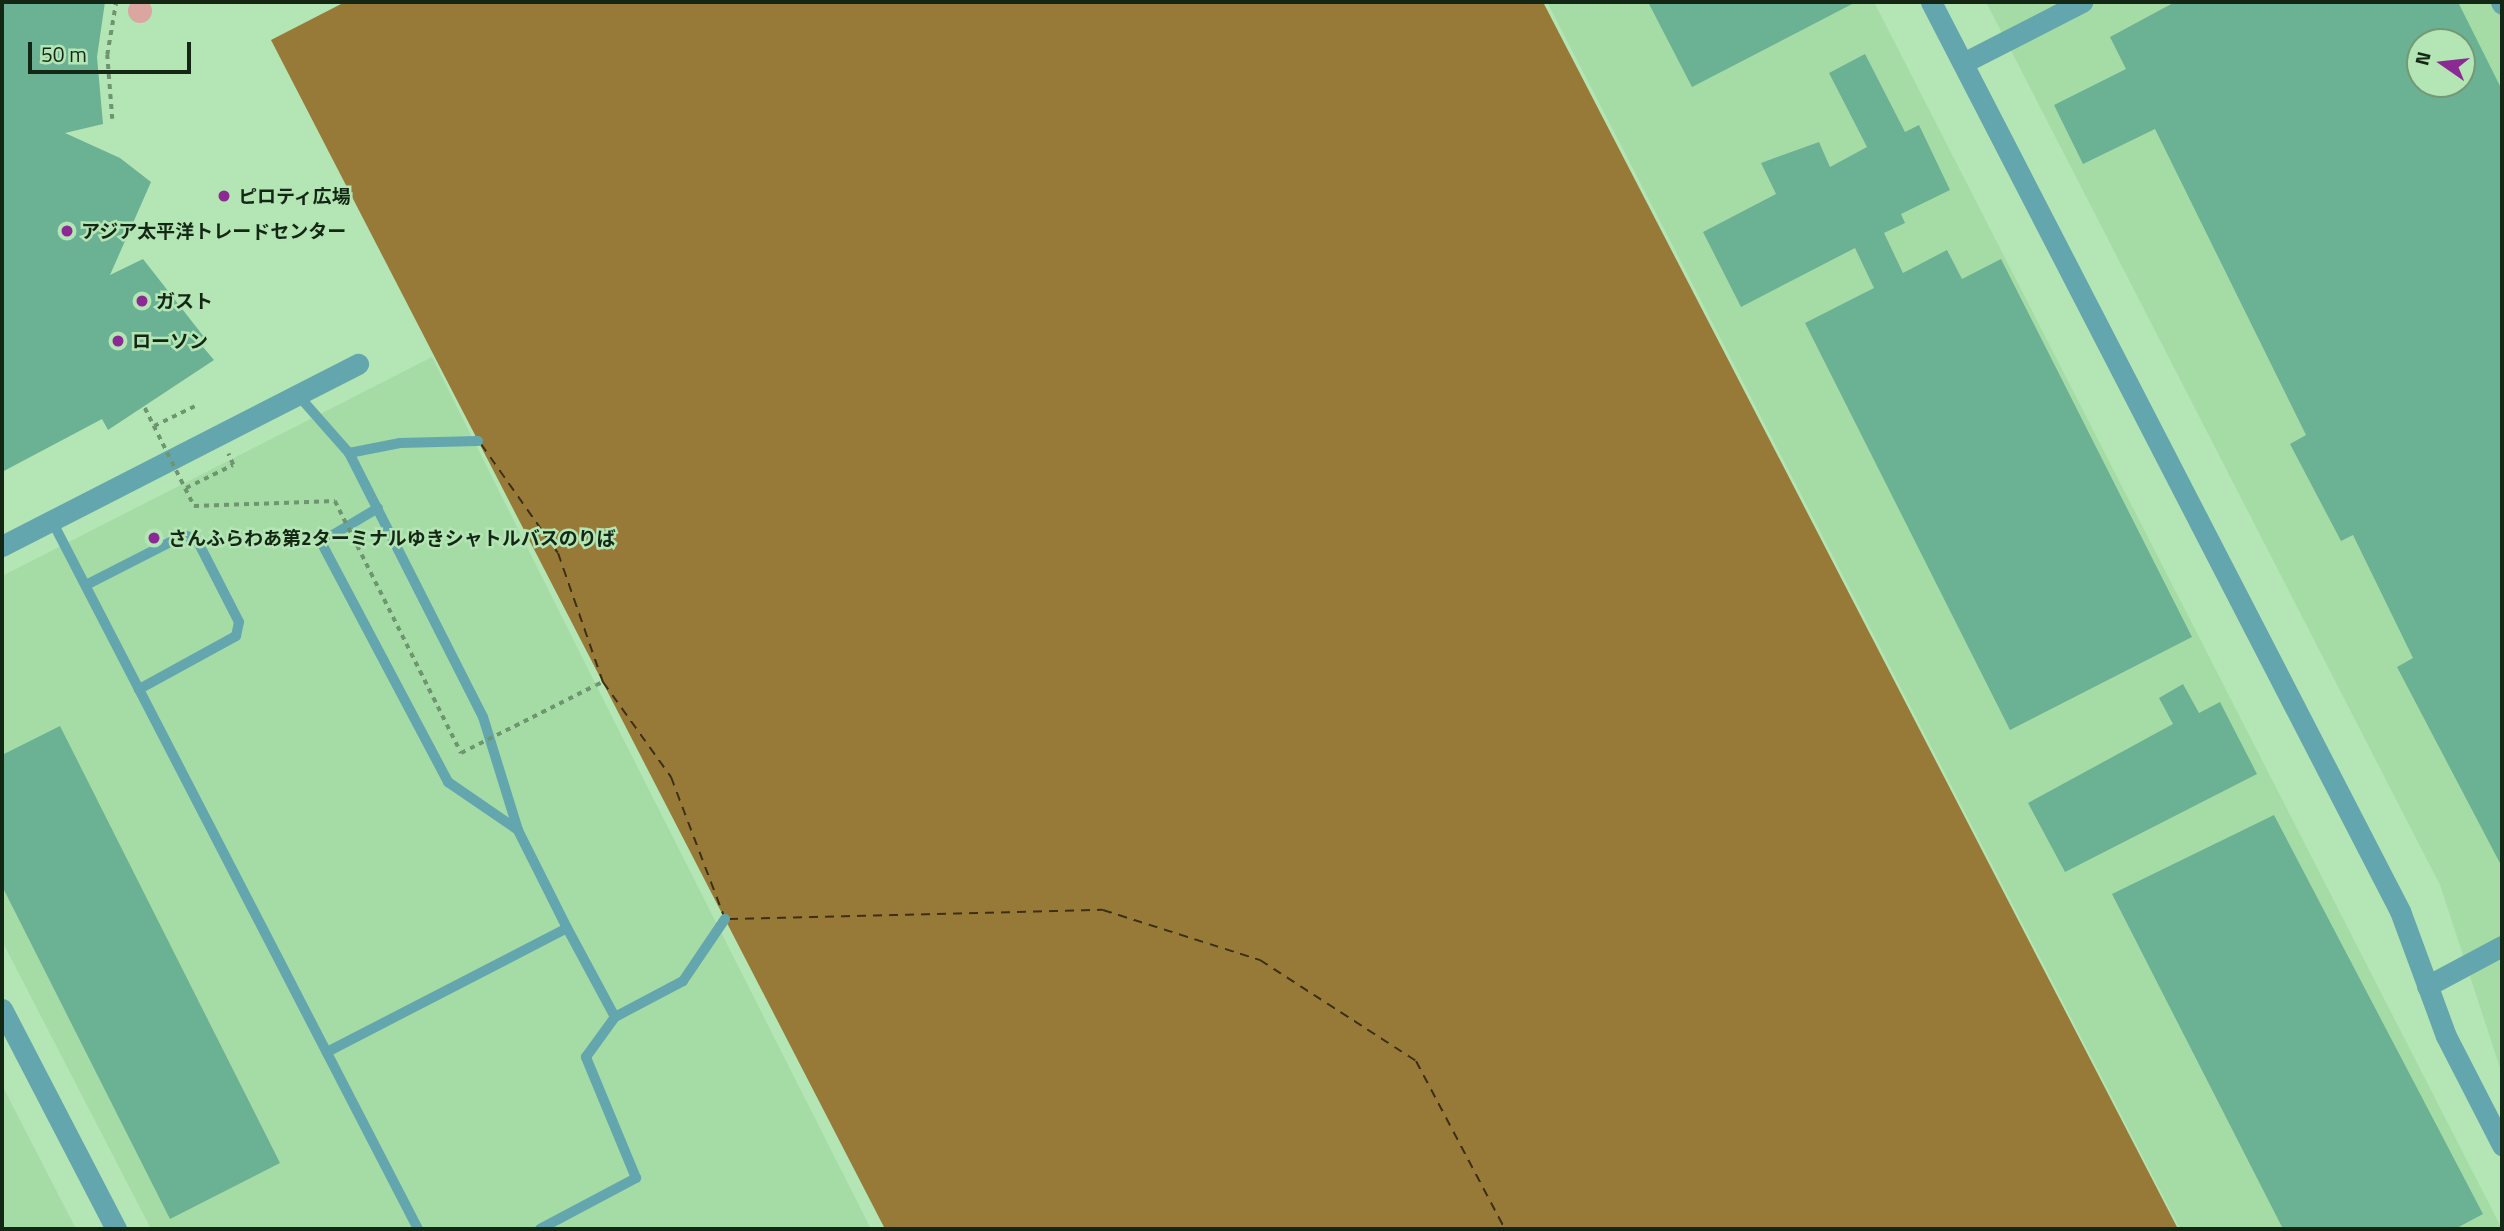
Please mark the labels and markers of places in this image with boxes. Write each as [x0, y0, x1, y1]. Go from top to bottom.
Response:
place label: ピロティ広場 [238, 185, 352, 207]
marker: ピロティ広場 [216, 188, 232, 204]
place label: アジア太平洋トレードセンター [81, 220, 347, 242]
marker: アジア太平洋トレードセンター [59, 223, 75, 239]
place label: ガスト [156, 290, 213, 312]
marker: ガスト [134, 293, 150, 309]
place label: ローソン [132, 330, 208, 352]
marker: ローソン [110, 333, 126, 349]
place label: さんふらわあ第2ターミナルゆきシャトルバスのりば [168, 527, 616, 549]
marker: さんふらわあ第2ターミナルゆきシャトルバスのりば [146, 530, 162, 546]

